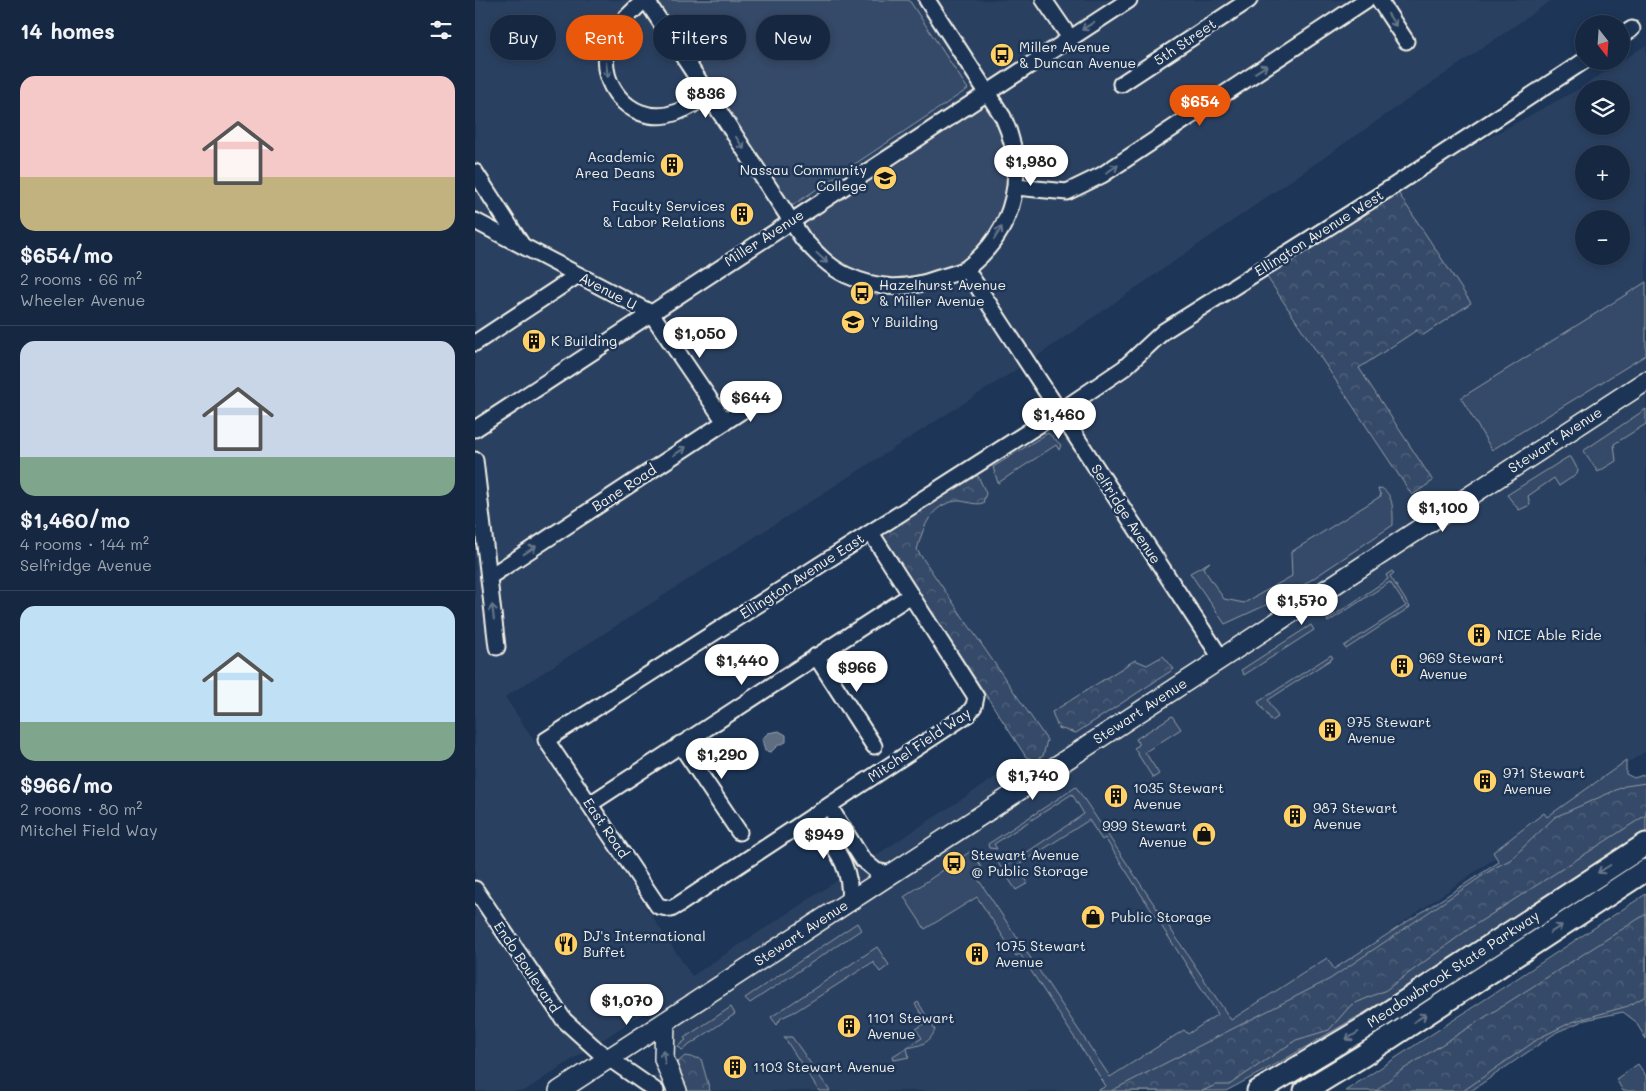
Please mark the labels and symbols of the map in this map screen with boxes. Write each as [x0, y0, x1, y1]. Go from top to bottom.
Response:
one-way arrow [1388, 13, 1398, 27]
street label: 5th Street [1150, 14, 1220, 69]
north arrow [1575, 15, 1630, 70]
one-way arrow [1081, 21, 1095, 32]
place label: Miller Avenue & Duncan Avenue [1019, 37, 1136, 72]
bus stop icon: Miller Avenue & Duncan Avenue [989, 42, 1015, 68]
one-way arrow [602, 61, 612, 77]
one-way arrow [1254, 64, 1268, 74]
pin: $836 [676, 76, 736, 119]
pin: $654 [1170, 84, 1230, 127]
one-way arrow [735, 136, 745, 150]
pin: $1,980 [990, 144, 1072, 187]
place label: Academic Area Deans [575, 147, 655, 182]
building icon: Academic Area Deans [659, 152, 685, 178]
place label: Nassau Community College [740, 160, 867, 195]
one-way arrow [1104, 164, 1118, 174]
school or university icon: Nassau Community College [872, 165, 898, 191]
street label: Ellington Avenue West [1251, 185, 1387, 280]
place label: Faculty Services & Labor Relations [602, 196, 725, 231]
building icon: Faculty Services & Labor Relations [729, 201, 755, 227]
street label: Miller Avenue [720, 205, 807, 270]
one-way arrow [994, 226, 1004, 240]
one-way arrow [816, 252, 828, 264]
street label: Avenue U [576, 268, 640, 314]
place label: Hazelhurst Avenue & Miller Avenue [879, 275, 1006, 310]
bus stop icon: Hazelhurst Avenue & Miller Avenue [849, 280, 875, 306]
school or university icon: Y Building [840, 309, 866, 335]
place label: Y Building [871, 312, 938, 331]
pin: $1,050 [659, 316, 741, 359]
building icon: K Building [521, 328, 547, 354]
place label: K Building [551, 331, 617, 350]
pin: $644 [721, 380, 781, 423]
pin: $1,460 [1018, 398, 1100, 440]
street label: Stewart Avenue [1504, 402, 1605, 477]
one-way arrow [673, 446, 687, 456]
street label: Bane Road [588, 460, 660, 515]
street label: Selfridge Avenue [1087, 460, 1166, 567]
pin: $1,100 [1402, 490, 1484, 533]
street label: Ellington Avenue East [736, 528, 868, 623]
one-way arrow [522, 545, 536, 555]
pin: $1,570 [1261, 584, 1343, 626]
one-way arrow [488, 604, 498, 620]
building icon: NICE Able Ride [1466, 622, 1492, 648]
place label: NICE Able Ride [1497, 625, 1602, 644]
pin: $1,440 [701, 644, 783, 686]
place label: 969 Stewart Avenue [1419, 648, 1504, 683]
pin: $966 [827, 650, 887, 693]
building icon: 969 Stewart Avenue [1389, 653, 1415, 679]
street label: Stewart Avenue [1089, 673, 1190, 748]
street label: Mitchel Field Way [864, 703, 974, 786]
place label: 975 Stewart Avenue [1347, 712, 1431, 747]
building icon: 975 Stewart Avenue [1317, 717, 1343, 743]
pin: $1,290 [681, 738, 763, 780]
pin: $1,740 [992, 758, 1074, 801]
place label: 971 Stewart Avenue [1503, 763, 1585, 798]
building icon: 971 Stewart Avenue [1472, 768, 1498, 794]
place label: 1035 Stewart Avenue [1133, 778, 1224, 813]
building icon: 1035 Stewart Avenue [1103, 783, 1129, 809]
street label: East Road [579, 794, 634, 862]
place label: 987 Stewart Avenue [1313, 798, 1398, 833]
building icon: 987 Stewart Avenue [1282, 803, 1308, 829]
place label: 999 Stewart Avenue [1102, 816, 1187, 851]
pin: $949 [794, 818, 854, 860]
shop icon: 999 Stewart Avenue [1191, 821, 1217, 847]
place label: Stewart Avenue @ Public Storage [971, 845, 1088, 880]
bus stop icon: Stewart Avenue @ Public Storage [941, 850, 967, 876]
one-way arrow [1598, 865, 1612, 875]
street label: Stewart Avenue [750, 895, 851, 970]
shop icon: Public Storage [1080, 904, 1106, 930]
street label: Meadowbrook State Parkway [1363, 906, 1543, 1031]
place label: Public Storage [1111, 907, 1212, 926]
street label: Endo Boulevard [490, 917, 565, 1016]
one-way arrow [1548, 924, 1562, 934]
place label: DJ's International Buffet [583, 926, 706, 961]
restaurant icon: DJ's International Buffet [553, 931, 579, 957]
place label: 1075 Stewart Avenue [995, 936, 1086, 971]
building icon: 1075 Stewart Avenue [964, 941, 990, 967]
pin: $1,070 [586, 984, 668, 1026]
place label: 1101 Stewart Avenue [867, 1008, 954, 1043]
building icon: 1101 Stewart Avenue [836, 1013, 862, 1039]
one-way arrow [1413, 1013, 1427, 1024]
one-way arrow [1345, 1031, 1359, 1041]
one-way arrow [659, 1050, 669, 1066]
building icon: 1103 Stewart Avenue [722, 1054, 748, 1080]
place label: 1103 Stewart Avenue [753, 1057, 895, 1076]

